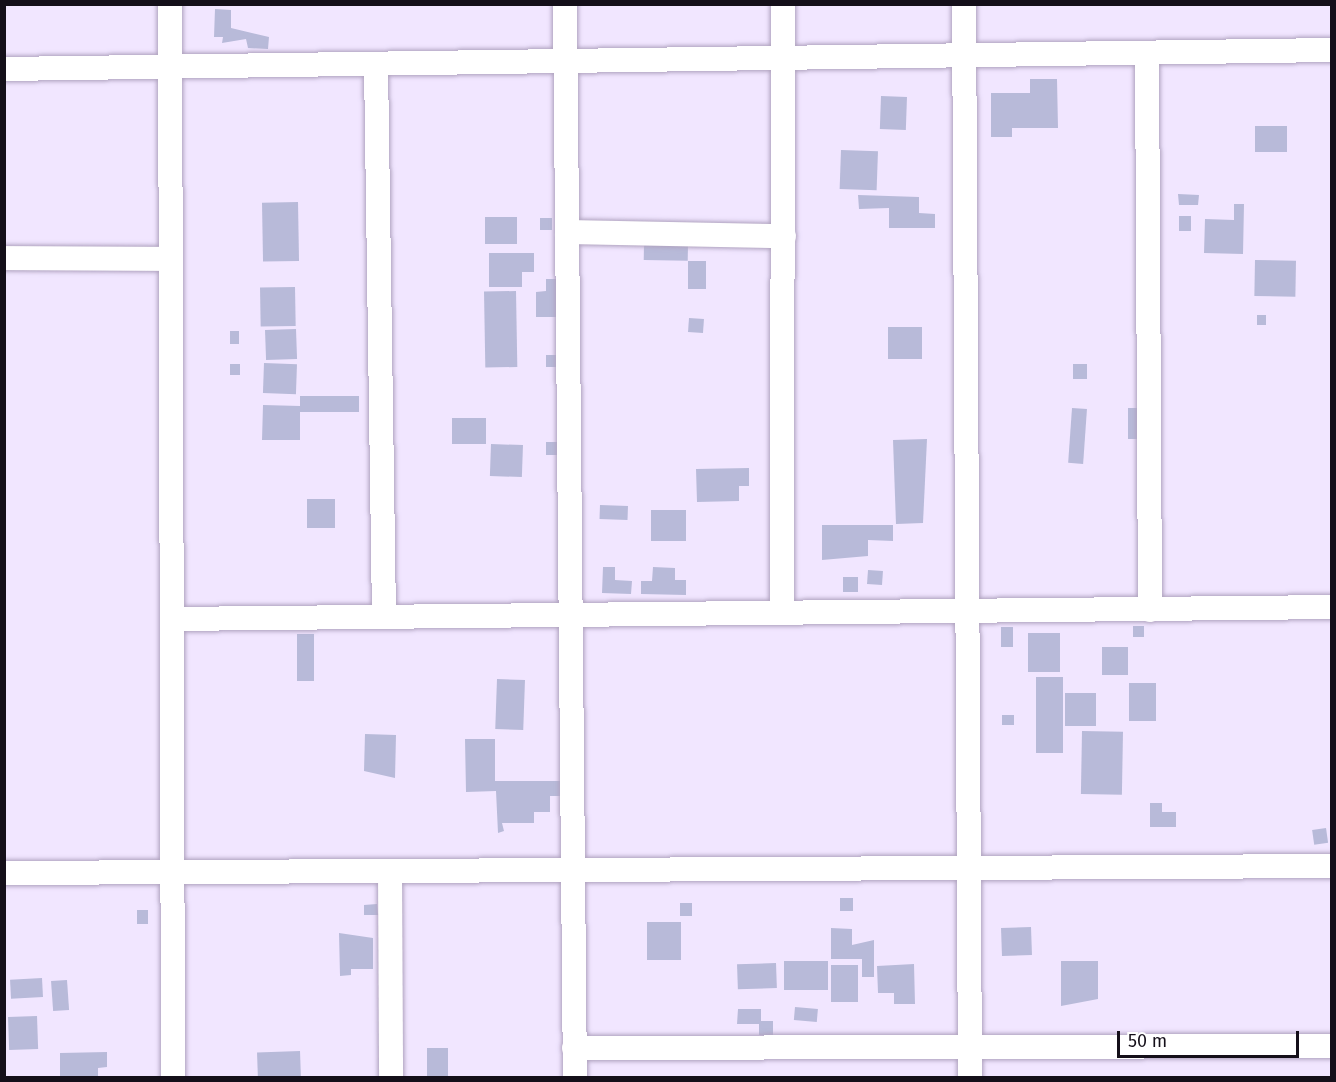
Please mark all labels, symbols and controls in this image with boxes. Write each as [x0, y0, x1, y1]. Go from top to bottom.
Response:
scale bar [1120, 1019, 1302, 1057]
text: 50 m [1128, 1030, 1167, 1052]

